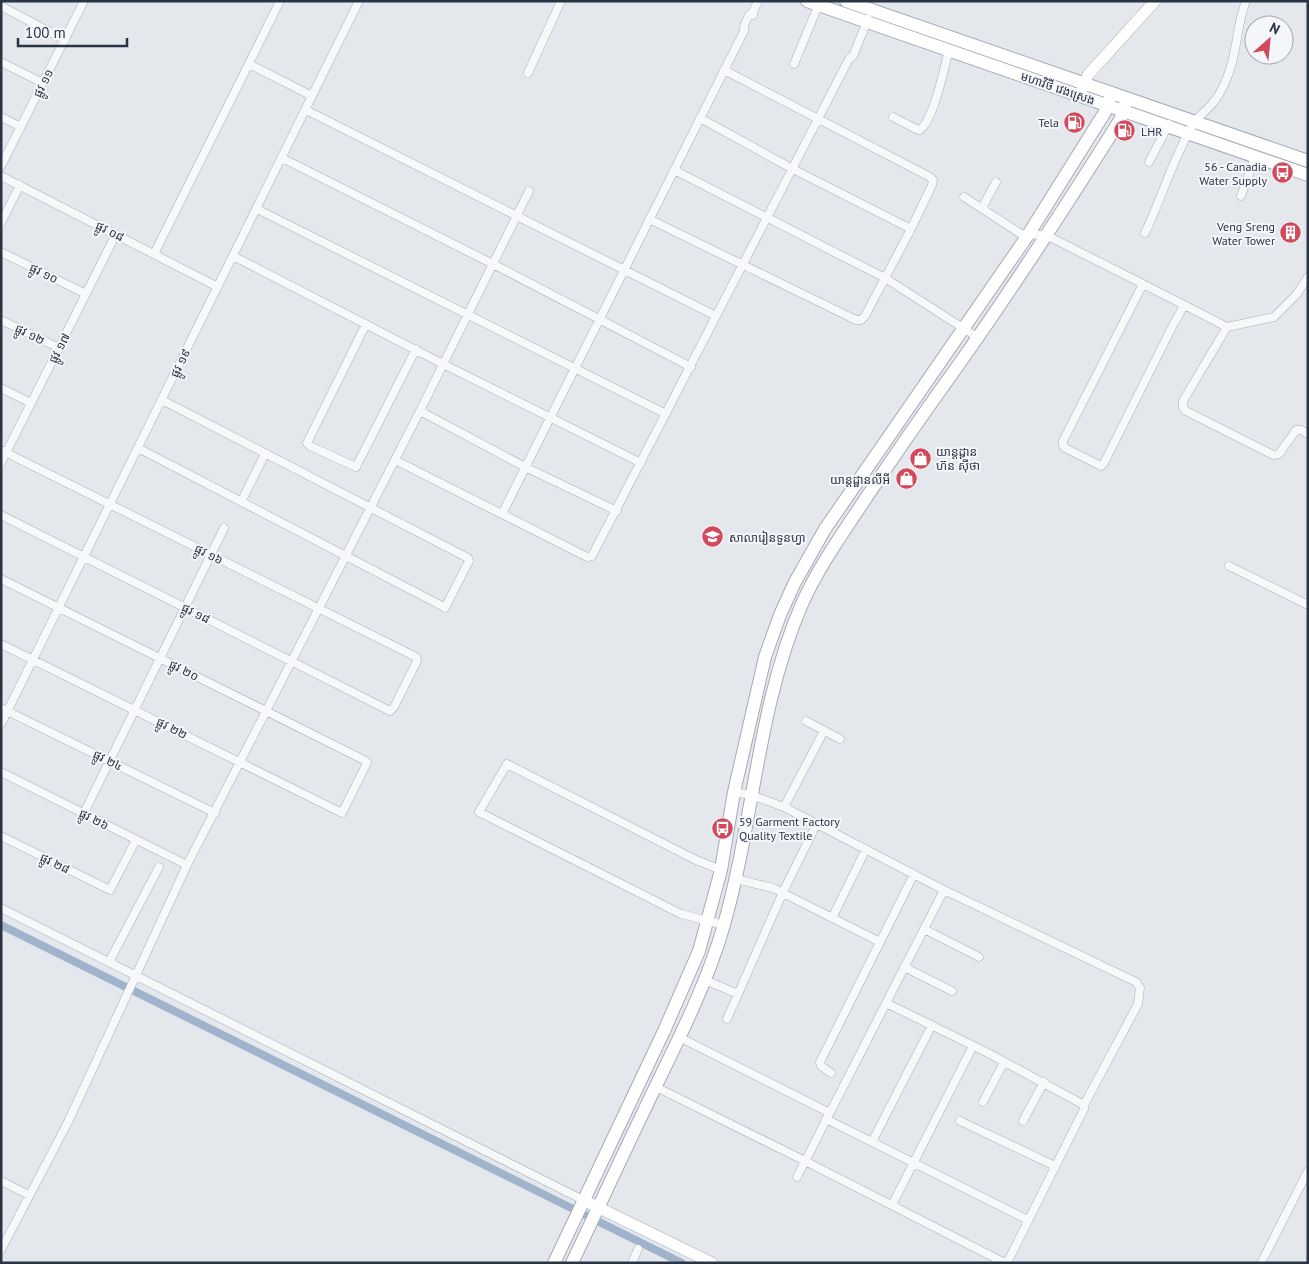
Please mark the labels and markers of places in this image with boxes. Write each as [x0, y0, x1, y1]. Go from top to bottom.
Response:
fuel station icon: Tela [1063, 110, 1087, 134]
place label: Tela [1038, 115, 1059, 130]
fuel station icon: LHR [1113, 119, 1137, 143]
place label: LHR [1141, 124, 1162, 139]
place label: 56 - Canadia Water Supply [1199, 159, 1267, 188]
bus stop icon: 56 - Canadia Water Supply [1271, 161, 1295, 185]
place label: Veng Sreng Water Tower [1212, 219, 1275, 248]
building icon: Veng Sreng Water Tower [1279, 221, 1303, 245]
place label: យាន្ដដ្ឋាន ហ៊ន ស៊ីថា [936, 444, 980, 473]
shop icon: យាន្ដដ្ឋាន ហ៊ន ស៊ីថា [908, 446, 932, 470]
shop icon: យាន្ដដ្ឋានលីអី [894, 467, 918, 491]
place label: យាន្ដដ្ឋានលីអី [830, 472, 890, 487]
school or university icon: សាលារៀនទួនហ្វា [701, 525, 725, 549]
place label: សាលារៀនទួនហ្វា [729, 530, 806, 545]
place label: 59 Garment Factory Quality Textile [739, 814, 840, 843]
bus stop icon: 59 Garment Factory Quality Textile [711, 816, 735, 840]

